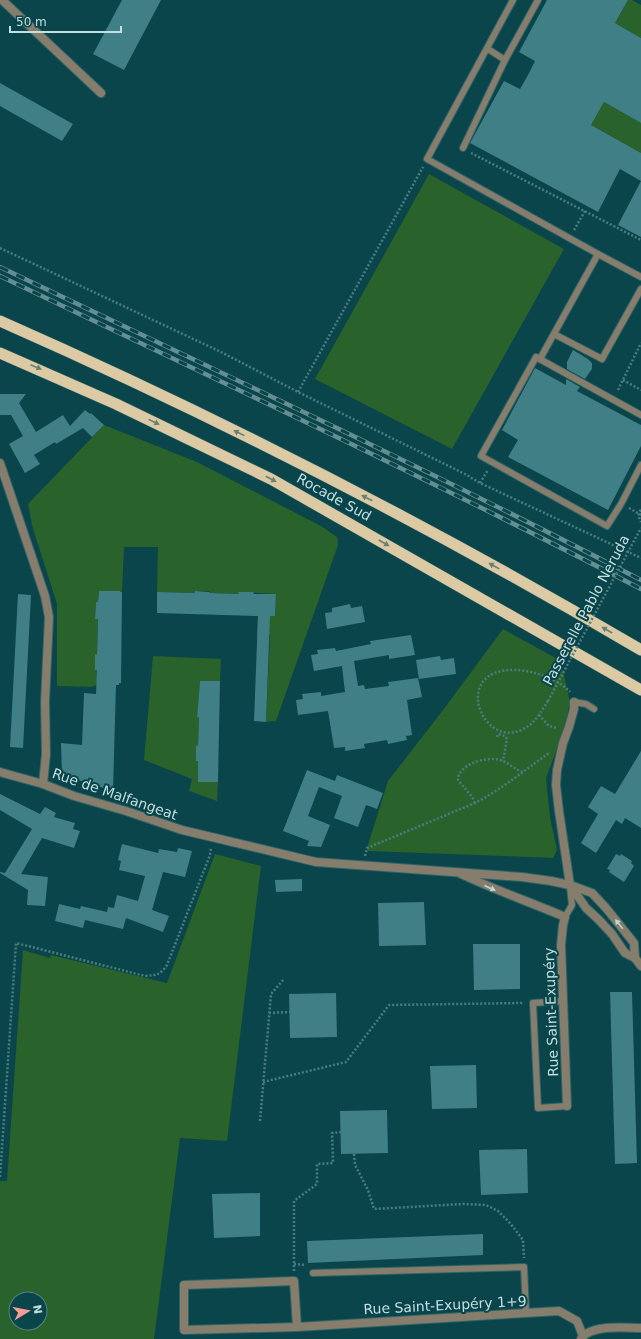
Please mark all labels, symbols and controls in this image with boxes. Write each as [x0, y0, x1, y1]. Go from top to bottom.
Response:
scale bar [10, 8, 121, 34]
text: 50 m [16, 15, 47, 29]
one-way arrow [31, 365, 43, 371]
one-way arrow [149, 419, 160, 425]
one-way arrow [233, 430, 245, 436]
street label: Rocade Sud [294, 470, 374, 524]
one-way arrow [265, 476, 277, 482]
one-way arrow [362, 495, 373, 501]
street label: Passerelle Pablo Neruda [540, 532, 632, 688]
one-way arrow [378, 539, 390, 546]
one-way arrow [489, 562, 500, 569]
one-way arrow [601, 627, 613, 634]
street label: Rue de Malfangeat [50, 765, 180, 823]
one-way arrow [484, 884, 496, 891]
one-way arrow [616, 919, 624, 929]
street label: Rue Saint-Exupéry [541, 947, 561, 1077]
north arrow [8, 1291, 48, 1331]
street label: Rue Saint-Exupéry 1+9 [363, 1293, 527, 1317]
text: N [30, 1304, 45, 1315]

